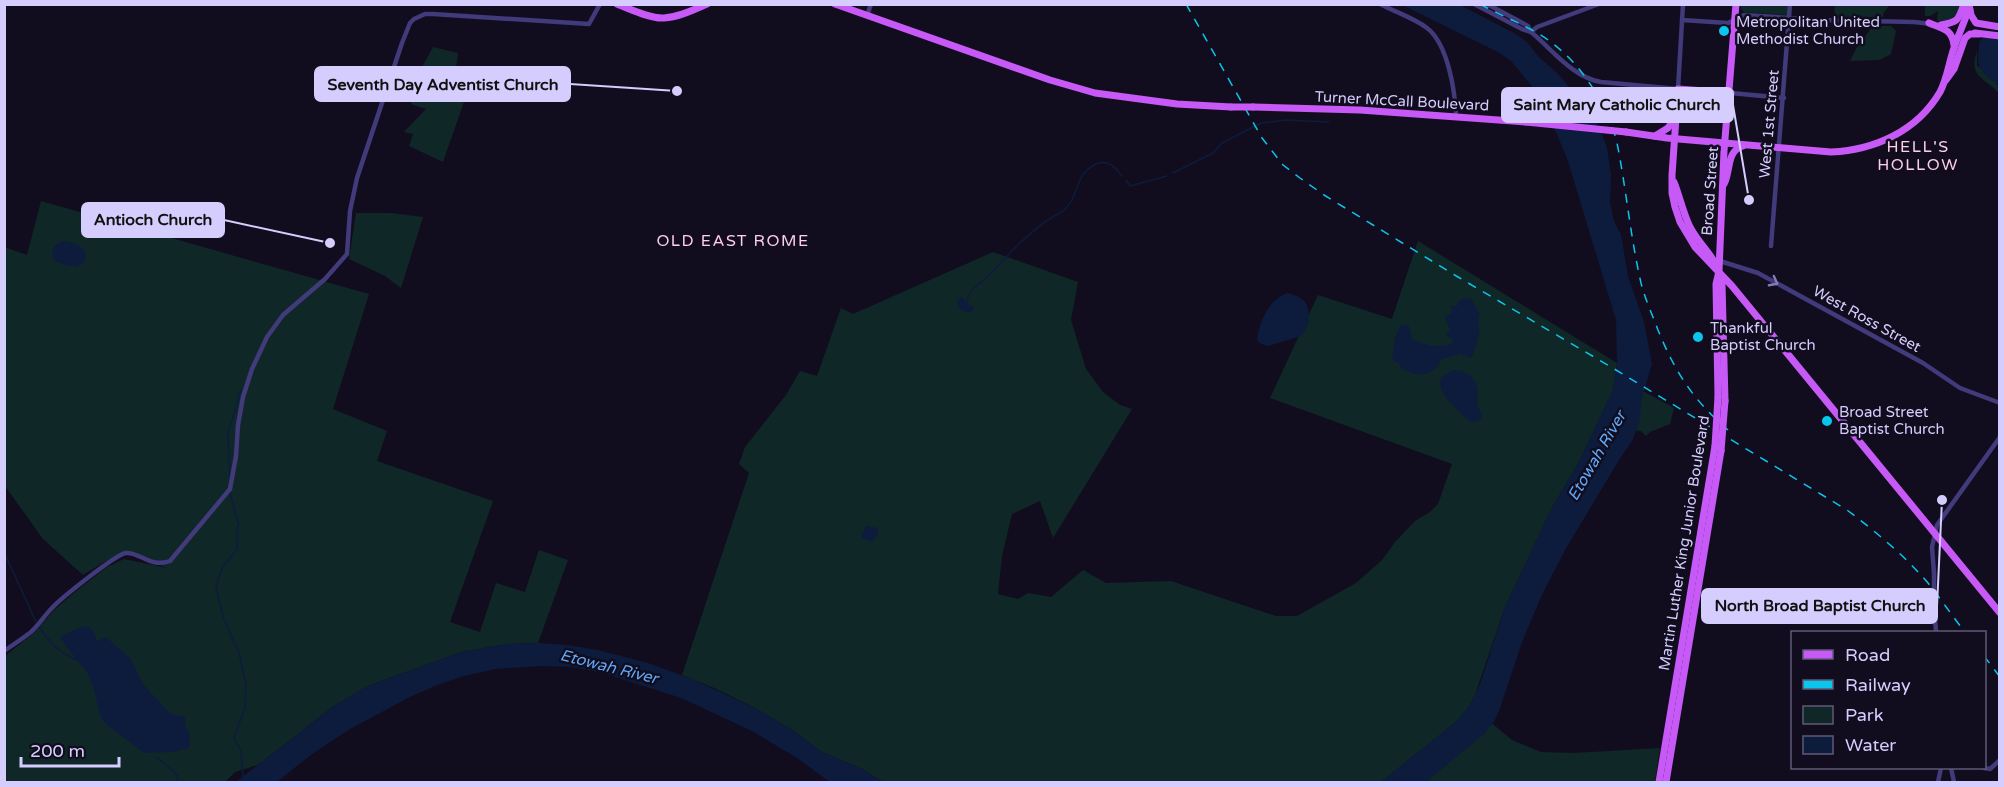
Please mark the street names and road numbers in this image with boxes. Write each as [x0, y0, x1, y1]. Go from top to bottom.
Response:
street label: West 1st Street [1755, 69, 1783, 179]
street label: Turner McCall Boulevard [1314, 87, 1490, 115]
street label: Broad Street [1698, 145, 1722, 236]
street label: West Ross Street [1810, 282, 1924, 356]
street label: Martin Luther King Junior Boulevard [1655, 414, 1713, 672]

